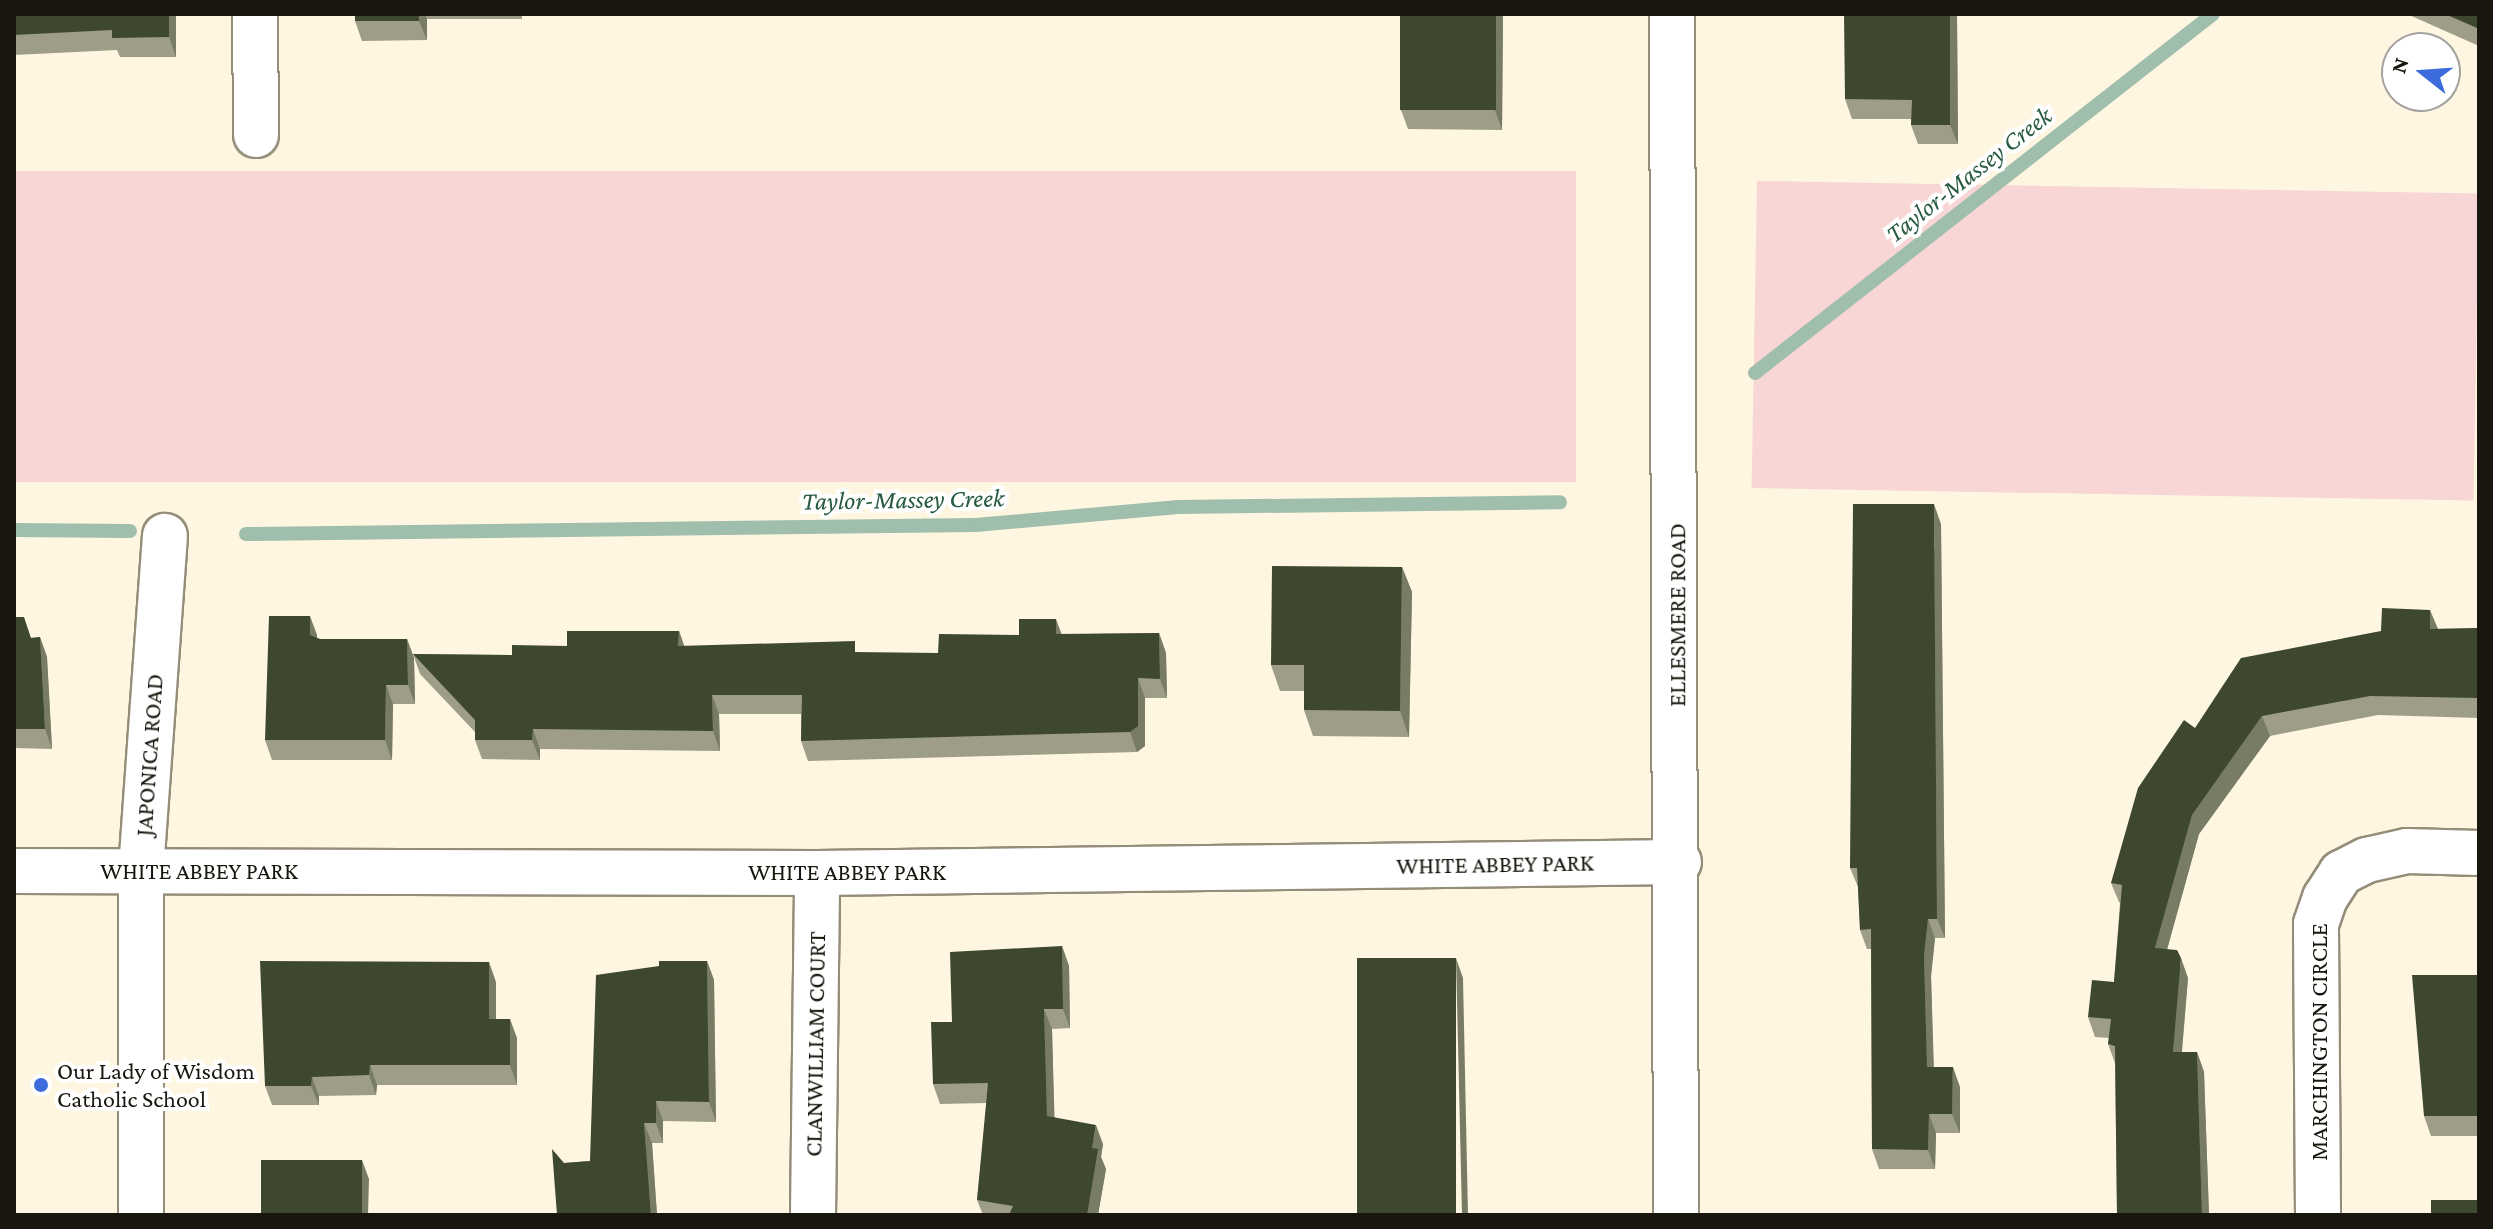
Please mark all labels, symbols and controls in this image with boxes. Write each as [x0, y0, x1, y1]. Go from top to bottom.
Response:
north arrow [2381, 32, 2461, 112]
text: N [2385, 55, 2414, 76]
water label: Taylor-Massey Creek [1880, 100, 2058, 250]
water label: Taylor-Massey Creek [801, 483, 1005, 517]
street label: ELLESMERE ROAD [1663, 523, 1691, 707]
street label: JAPONICA ROAD [129, 673, 169, 837]
street label: WHITE ABBEY PARK [1396, 848, 1594, 880]
street label: WHITE ABBEY PARK [100, 857, 298, 885]
street label: WHITE ABBEY PARK [748, 858, 946, 886]
street label: MARCHINGTON CIRCLE [2305, 923, 2333, 1161]
street label: CLANWILLIAM COURT [799, 931, 831, 1157]
place label: Our Lady of Wisdom Catholic School [57, 1057, 255, 1113]
marker: Our Lady of Wisdom Catholic School [32, 1076, 50, 1094]

